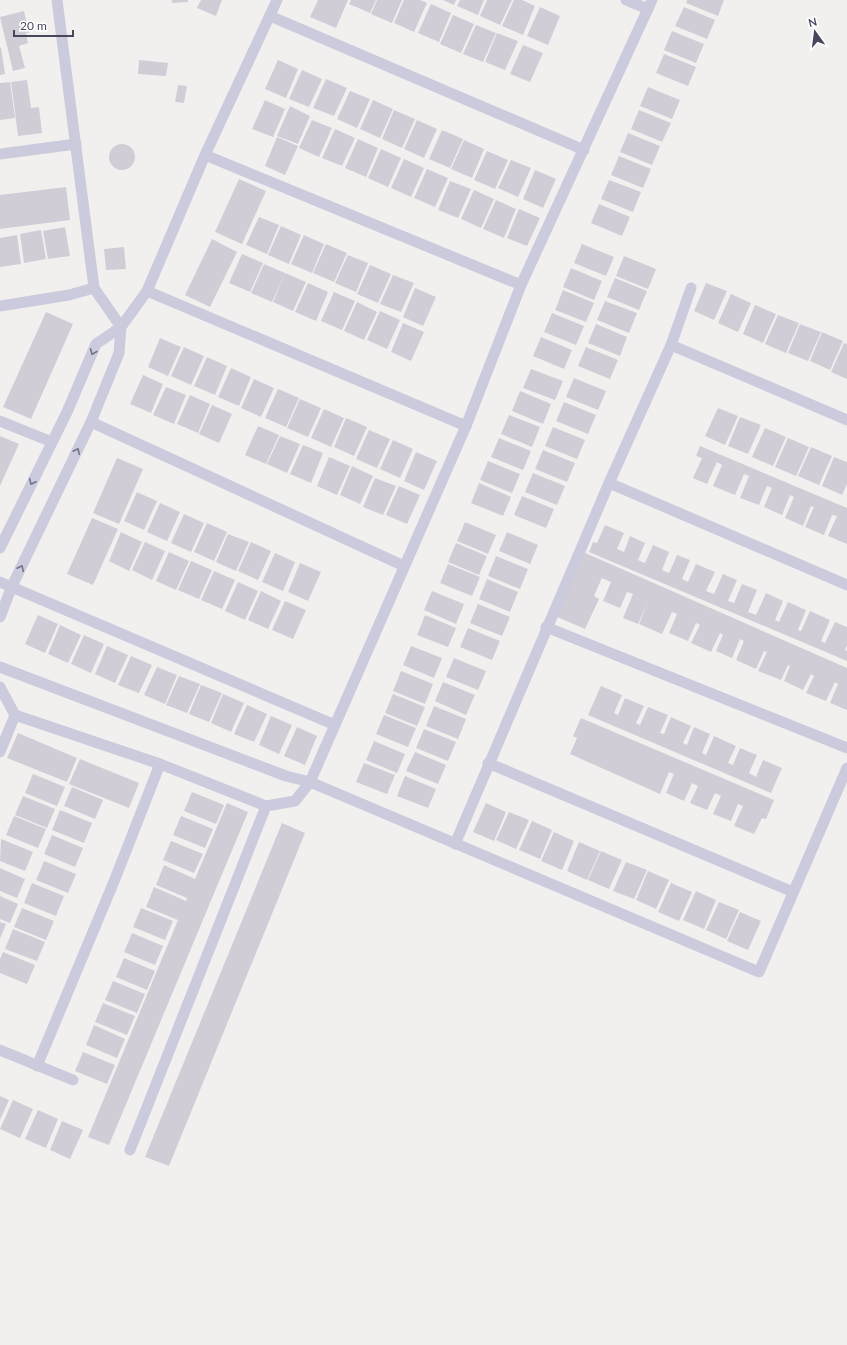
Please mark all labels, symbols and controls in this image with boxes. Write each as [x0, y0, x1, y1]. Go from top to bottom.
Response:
scale bar [14, 12, 73, 38]
north arrow [795, 12, 835, 52]
text: N [807, 14, 818, 29]
text: 20 m [20, 18, 47, 33]
one-way arrow [89, 348, 97, 355]
one-way arrow [72, 448, 80, 455]
one-way arrow [29, 478, 37, 486]
one-way arrow [16, 565, 24, 572]

